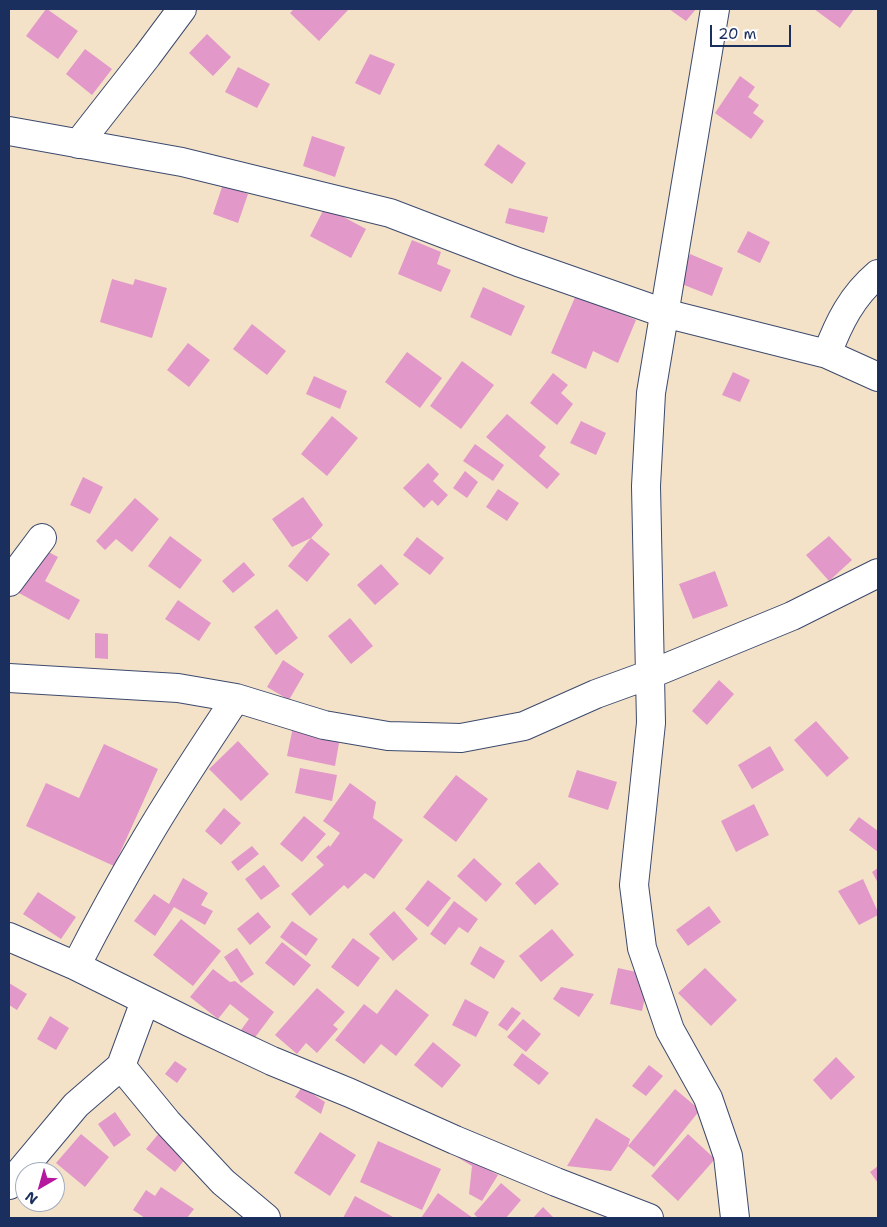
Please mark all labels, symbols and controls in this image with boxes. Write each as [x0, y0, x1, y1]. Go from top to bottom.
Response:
scale bar [712, 15, 793, 47]
text: 20 m [718, 24, 757, 44]
north arrow [15, 1162, 65, 1212]
text: N [21, 1188, 41, 1209]

